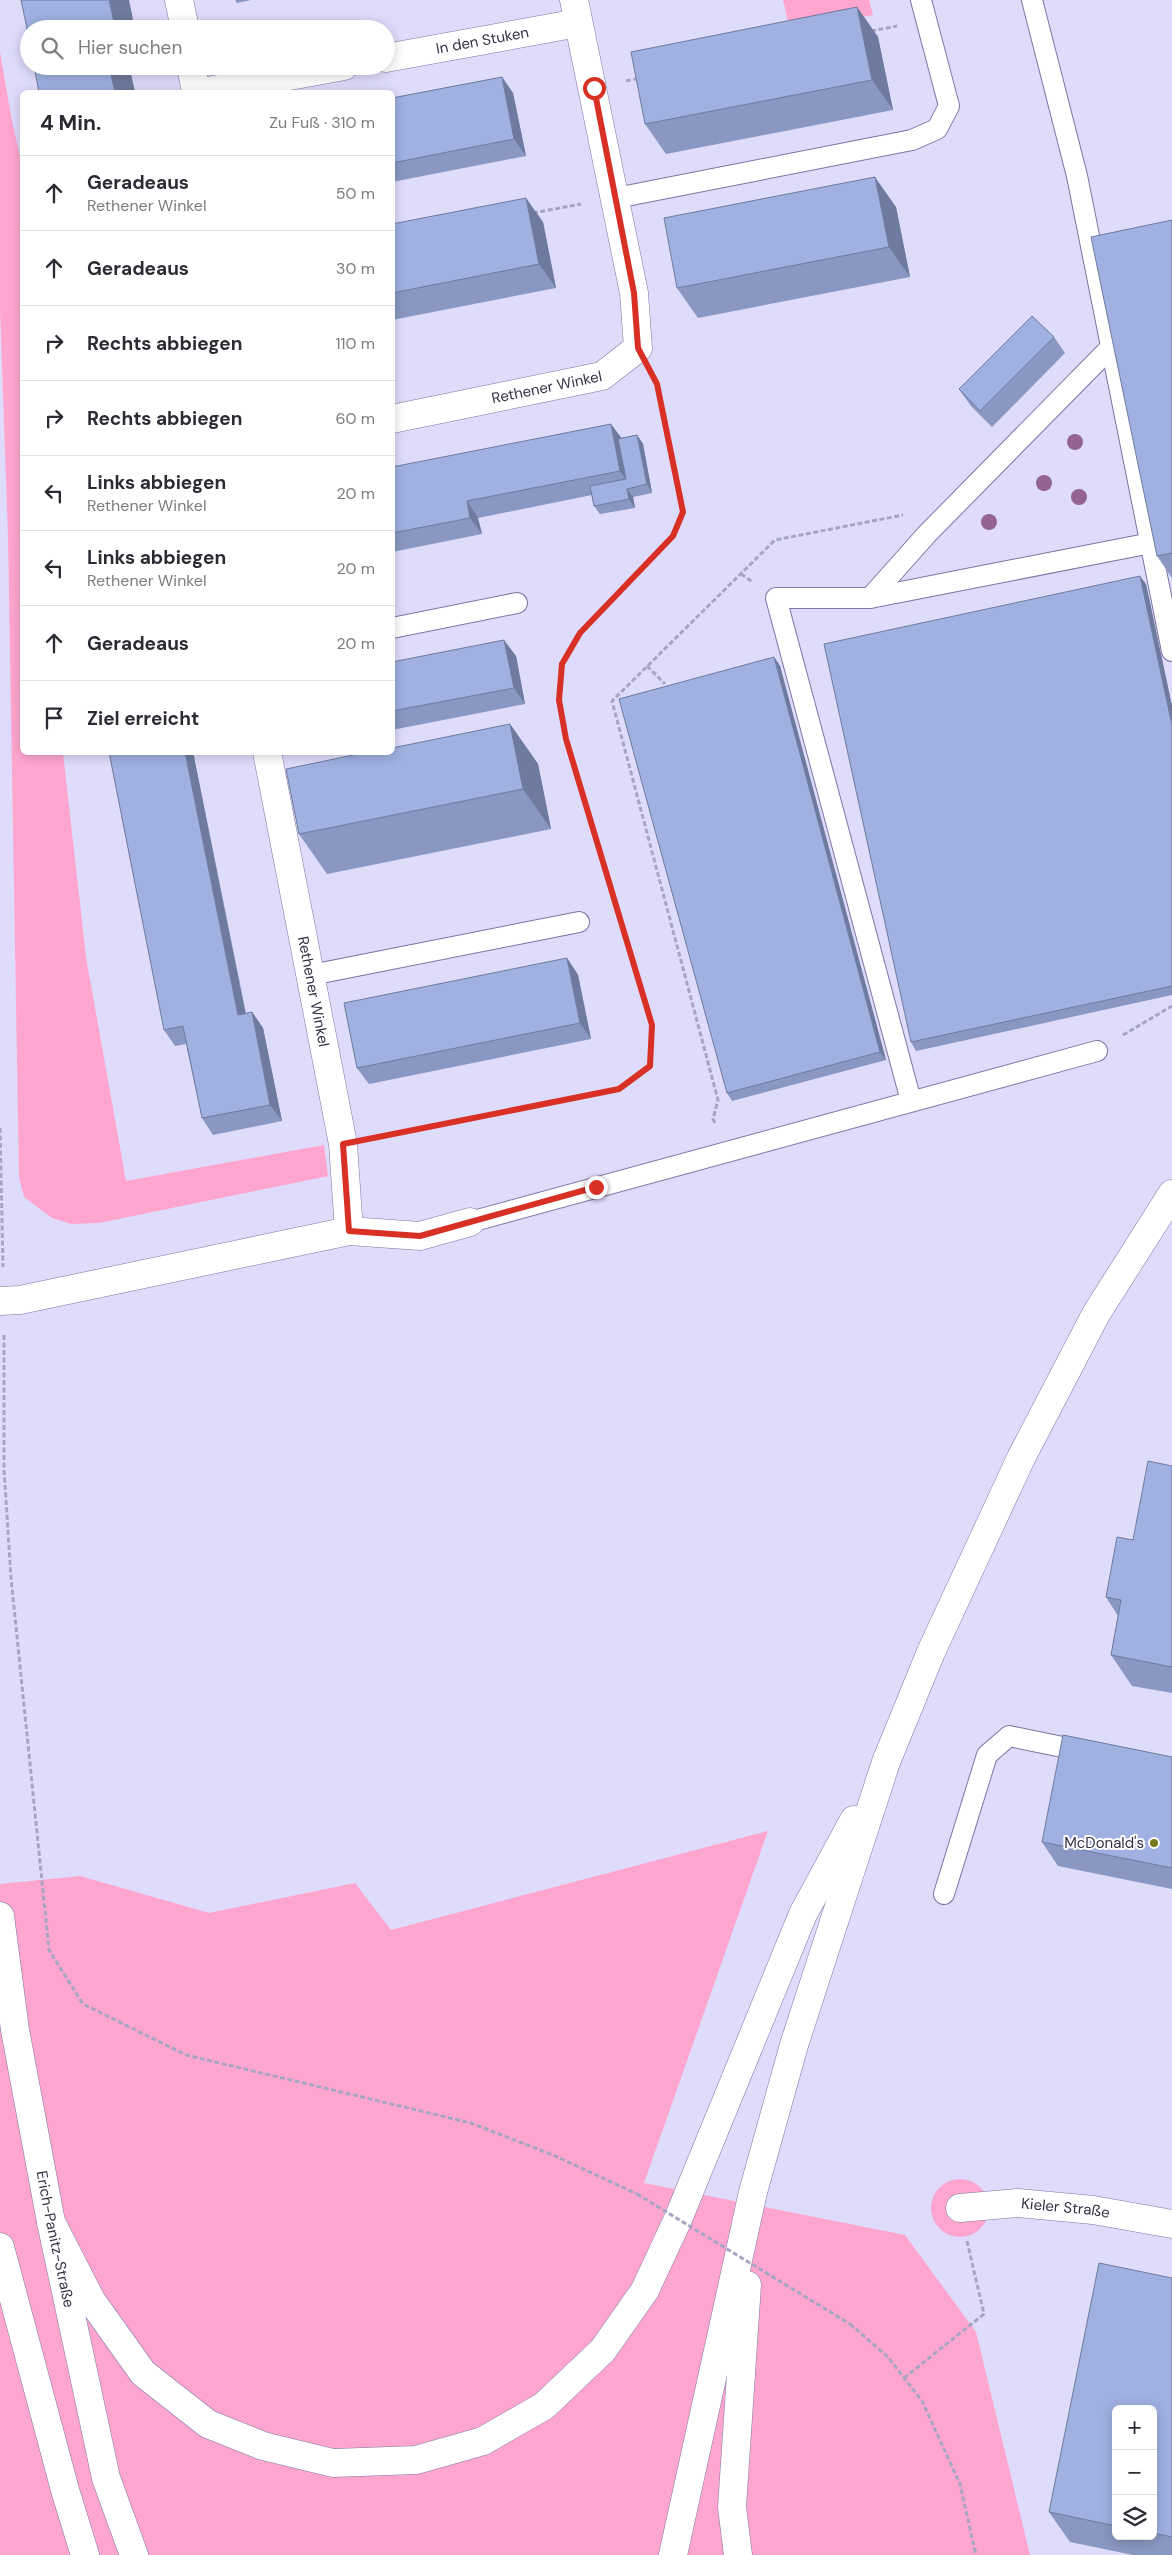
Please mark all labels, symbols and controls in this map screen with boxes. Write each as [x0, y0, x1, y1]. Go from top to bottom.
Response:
search box [20, 20, 395, 75]
street label: In den Stuken [434, 22, 530, 59]
icon: search [38, 34, 66, 62]
text: Hier suchen [78, 35, 182, 60]
route start [583, 77, 606, 100]
text: 4 Min. [40, 109, 101, 137]
text: Zu Fuß · 310 m [269, 112, 375, 133]
text: Geradeaus [87, 170, 189, 195]
icon: ahead [40, 179, 68, 207]
text: 50 m [336, 183, 375, 204]
text: Rethener Winkel [87, 195, 207, 216]
icon: ahead [40, 254, 68, 282]
text: Geradeaus [87, 256, 189, 281]
text: 30 m [336, 258, 375, 279]
icon: right [40, 329, 68, 357]
text: Rechts abbiegen [87, 331, 242, 356]
text: 110 m [336, 333, 375, 354]
street label: Rethener Winkel [490, 366, 604, 408]
icon: right [40, 404, 68, 432]
text: Rechts abbiegen [87, 406, 242, 431]
text: 60 m [335, 408, 375, 429]
text: Links abbiegen [87, 470, 226, 495]
icon: left [40, 479, 68, 507]
text: 20 m [336, 483, 375, 504]
text: Rethener Winkel [87, 495, 207, 516]
text: Links abbiegen [87, 545, 226, 570]
icon: left [40, 554, 68, 582]
text: 20 m [336, 558, 375, 579]
text: Rethener Winkel [87, 570, 207, 591]
icon: ahead [40, 629, 68, 657]
text: Geradeaus [87, 631, 189, 656]
text: 20 m [336, 633, 375, 654]
icon: arrive [40, 704, 68, 732]
text: Ziel erreicht [87, 706, 199, 731]
street label: Rethener Winkel [293, 935, 334, 1049]
route end [585, 1176, 608, 1199]
place label: McDonald's [1064, 1833, 1144, 1853]
marker: McDonald's [1148, 1837, 1160, 1849]
street label: Erich-Panitz-Straße [32, 2169, 79, 2309]
street label: Kieler Straße [1020, 2193, 1111, 2223]
map controls [1112, 2405, 1157, 2540]
button: + [1112, 2405, 1157, 2450]
button: − [1112, 2450, 1157, 2495]
button: layers [1112, 2495, 1157, 2540]

